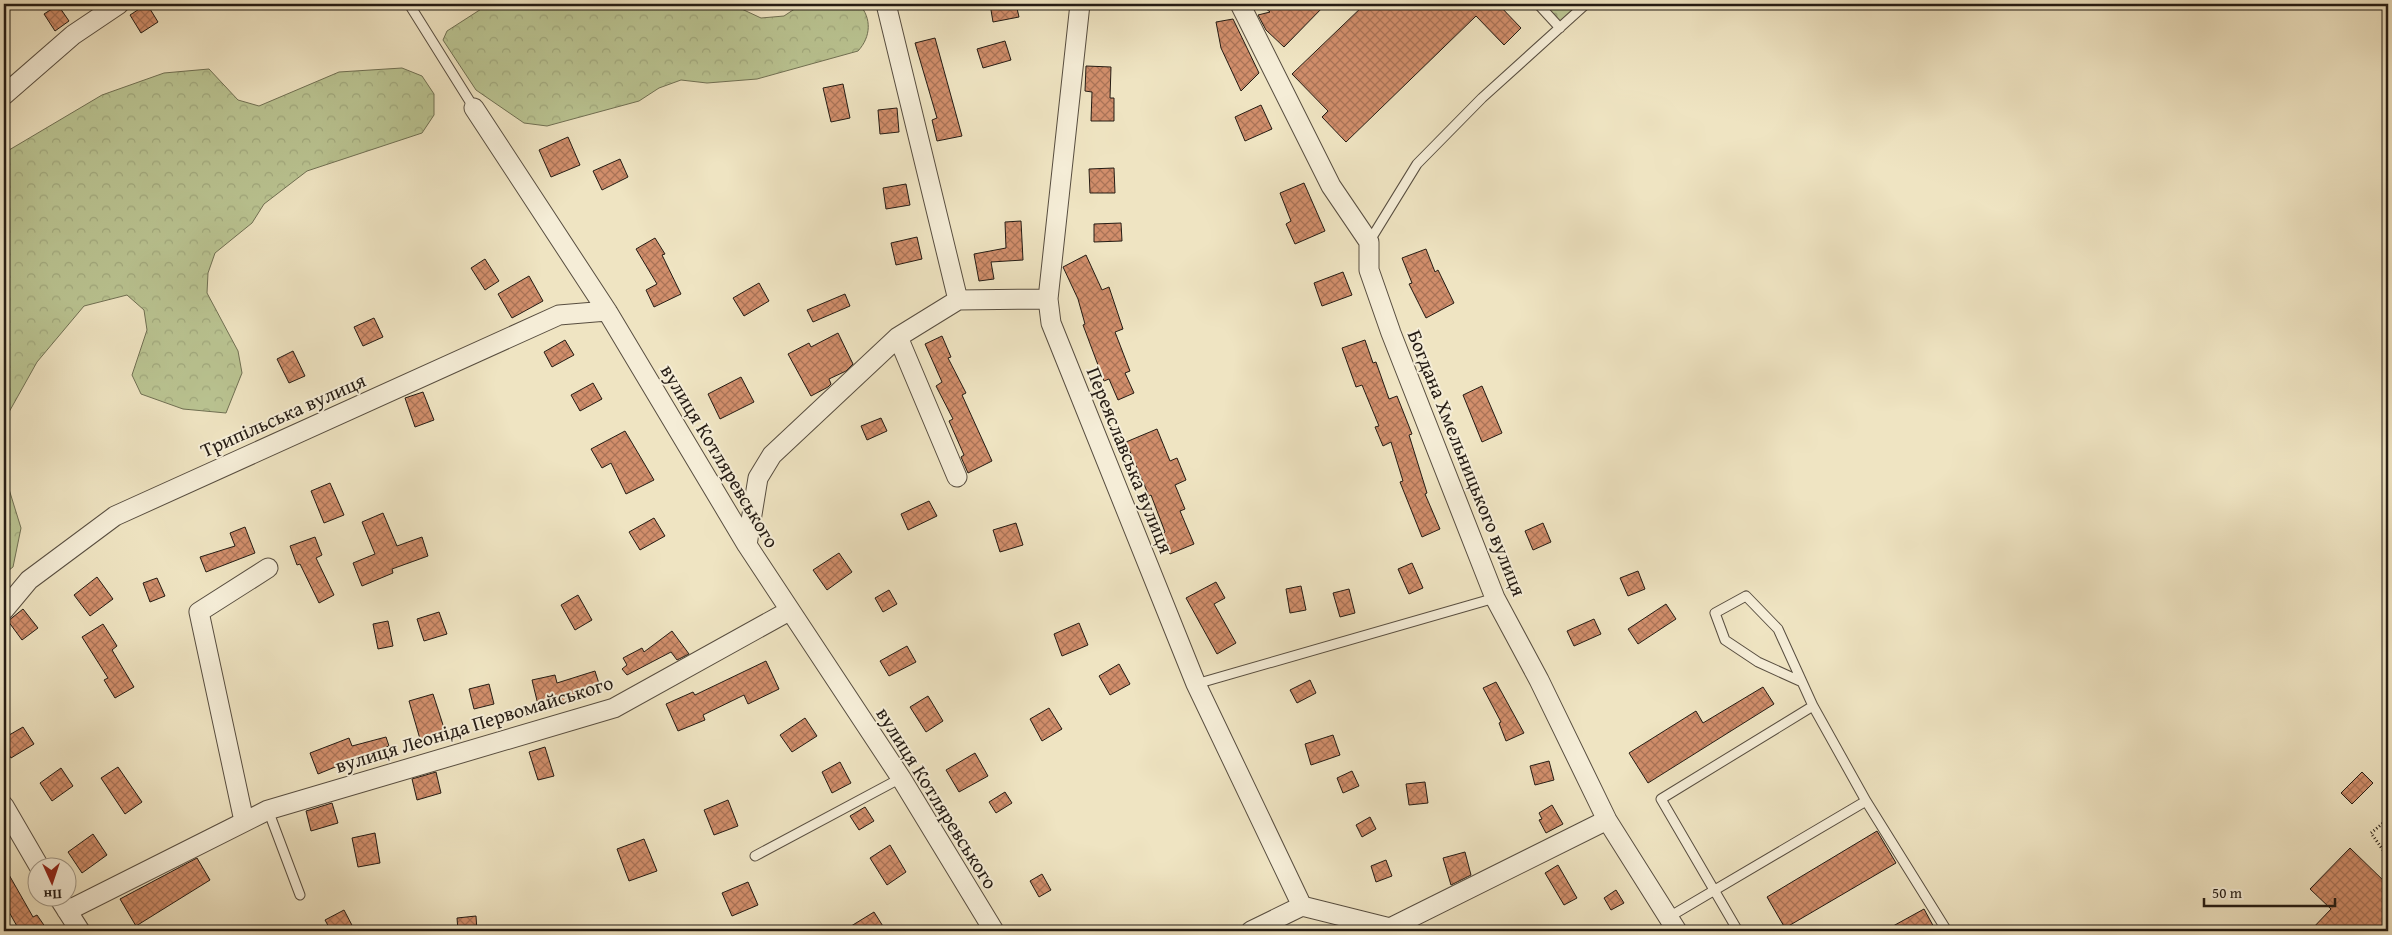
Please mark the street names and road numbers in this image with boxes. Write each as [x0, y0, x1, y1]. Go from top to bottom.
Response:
street label: Богдана Хмельницького вулиця [1401, 325, 1534, 600]
street label: вулиця Котляревського [654, 358, 787, 553]
street label: Переяславська вулиця [1080, 362, 1181, 557]
street label: Трипільська вулиця [195, 365, 370, 464]
street label: вулиця Леоніда Первомайського [331, 667, 616, 780]
street label: вулиця Котляревського [870, 701, 1005, 894]

